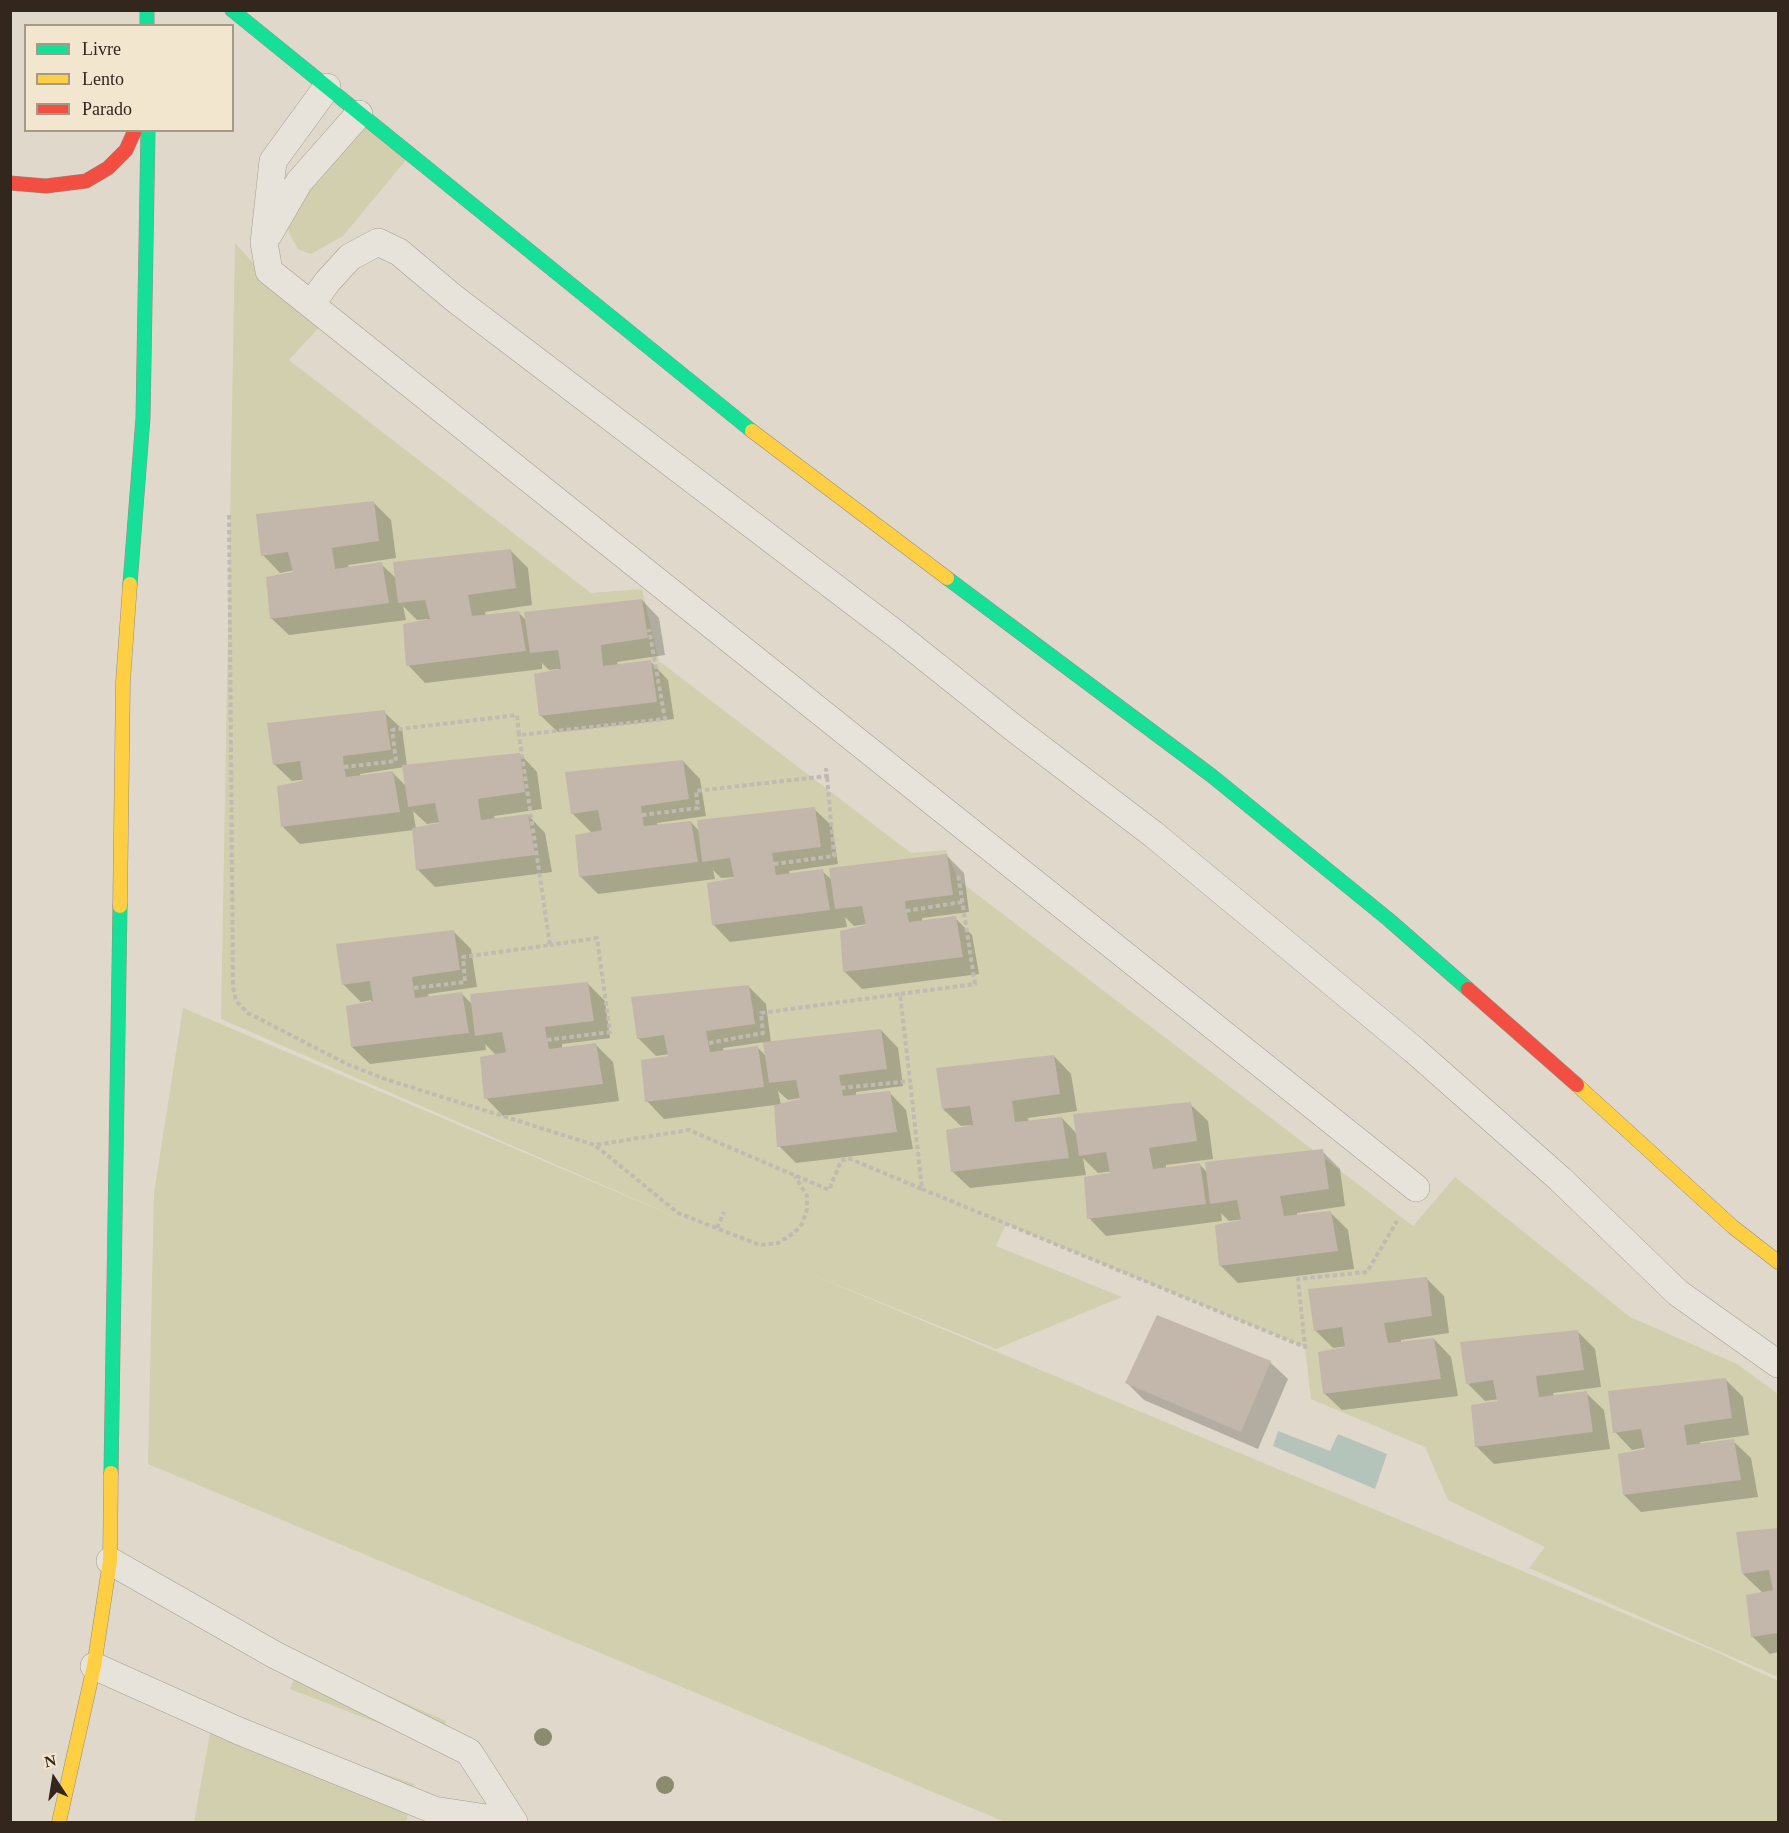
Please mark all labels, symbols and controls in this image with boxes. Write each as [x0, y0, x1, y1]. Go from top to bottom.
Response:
legend [24, 24, 234, 132]
text: Livre [82, 39, 121, 59]
text: Lento [82, 69, 124, 89]
text: Parado [82, 99, 132, 119]
north arrow [24, 1749, 84, 1809]
text: N [43, 1751, 58, 1770]

